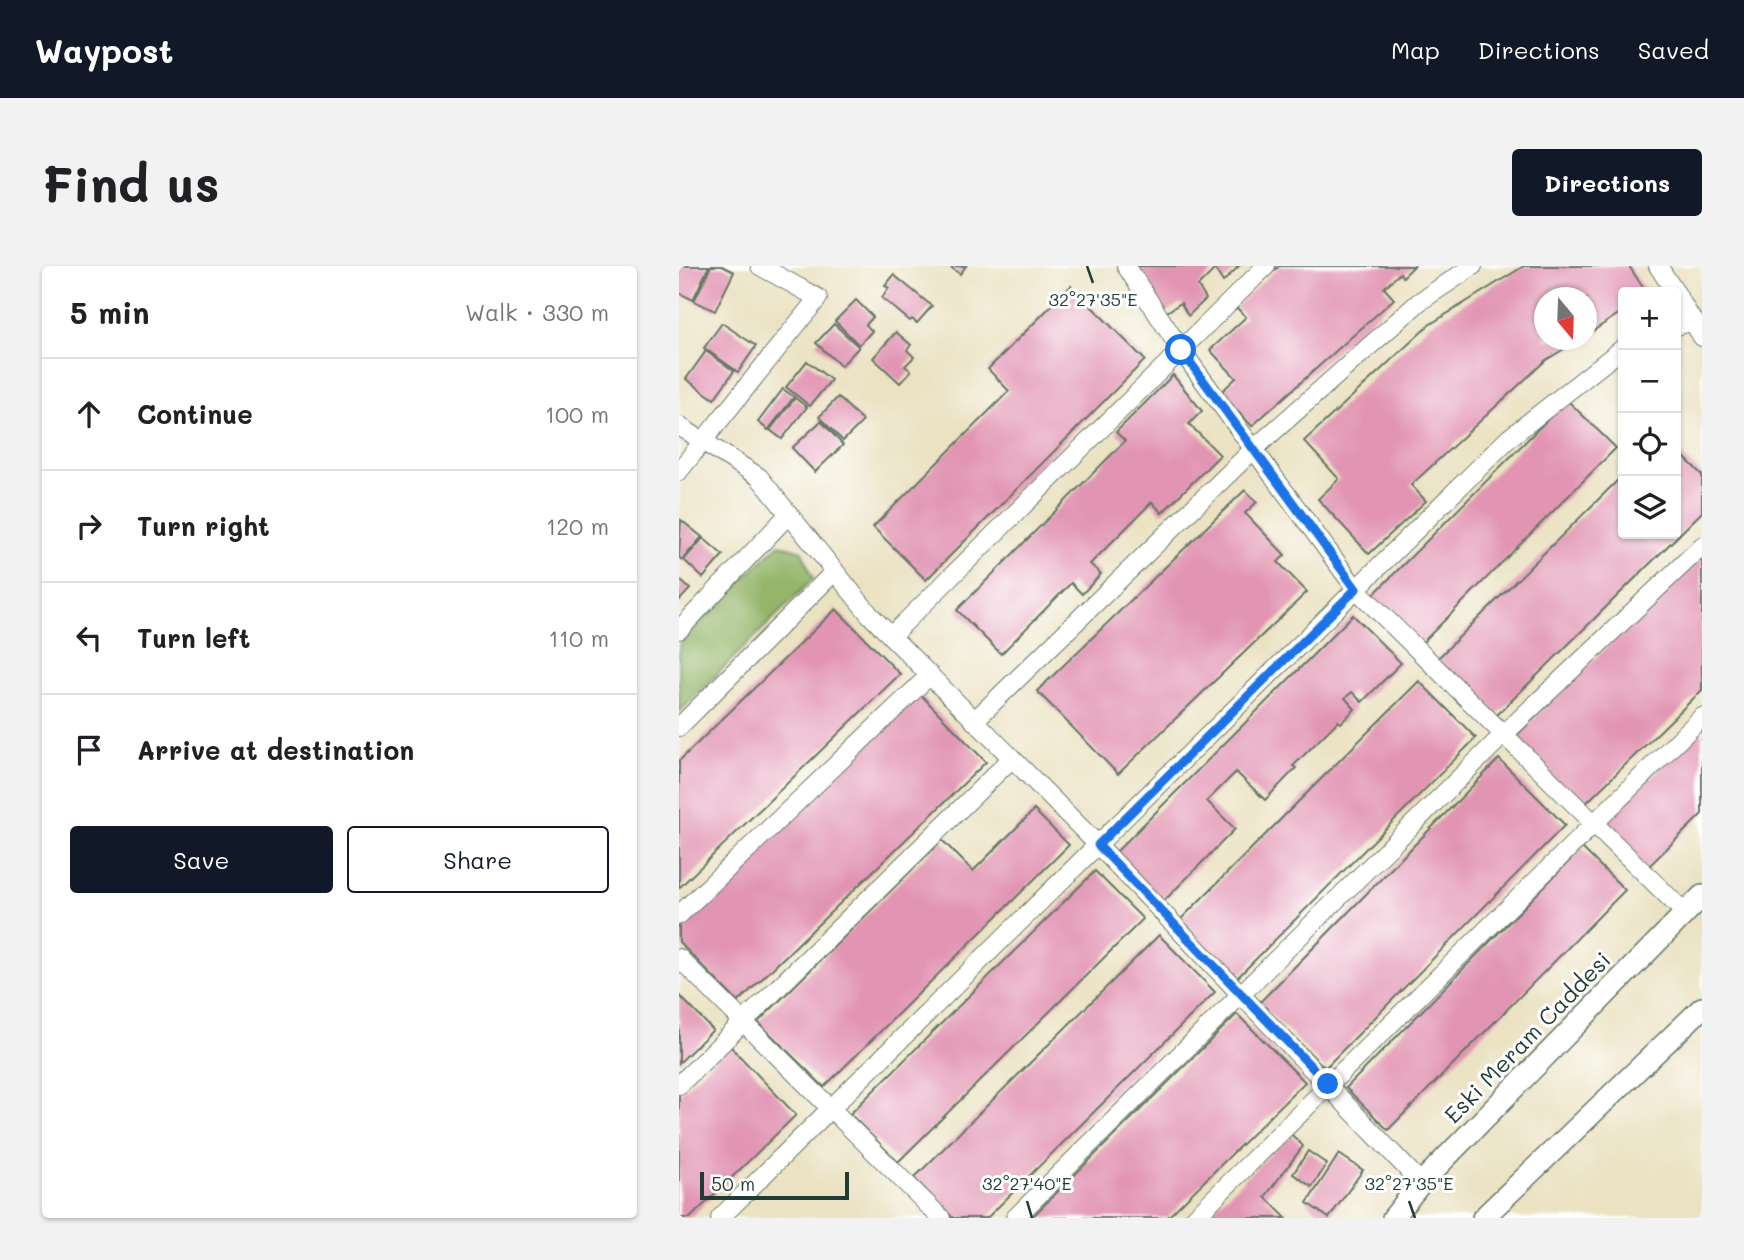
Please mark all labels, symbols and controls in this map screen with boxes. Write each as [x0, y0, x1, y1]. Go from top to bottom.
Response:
text: Waypost [35, 28, 173, 71]
text: Map [1391, 34, 1440, 65]
text: Directions [1478, 34, 1600, 65]
text: Saved [1638, 34, 1709, 65]
button: Directions [1512, 149, 1702, 216]
text: Find us [42, 151, 220, 214]
text: 32°27'35"E [1048, 287, 1138, 311]
north arrow [1534, 287, 1597, 350]
map controls [1618, 287, 1681, 539]
button: + [1618, 287, 1681, 350]
text: 5 min [70, 292, 150, 332]
text: Walk · 330 m [465, 297, 609, 327]
route start [1165, 334, 1196, 365]
button: − [1618, 350, 1681, 413]
icon: ahead [70, 395, 108, 433]
text: Continue [137, 397, 253, 431]
text: 100 m [545, 399, 609, 429]
button: locate [1618, 413, 1681, 476]
button: layers [1618, 476, 1681, 539]
icon: right [70, 507, 108, 545]
text: Turn right [137, 509, 270, 543]
text: 120 m [546, 511, 609, 541]
icon: left [70, 619, 108, 657]
text: Turn left [137, 621, 250, 655]
text: 110 m [549, 623, 609, 653]
icon: arrive [70, 731, 108, 769]
text: Arrive at destination [137, 733, 414, 767]
button: Save [70, 826, 333, 893]
button: Share [347, 826, 609, 893]
street label: Eski Meram Caddesi [1437, 945, 1617, 1129]
route end [1312, 1068, 1343, 1099]
scale bar [700, 1169, 849, 1201]
text: 50 m [711, 1171, 755, 1196]
text: 32°27'40"E [982, 1171, 1072, 1195]
text: 32°27'35"E [1364, 1171, 1454, 1195]

